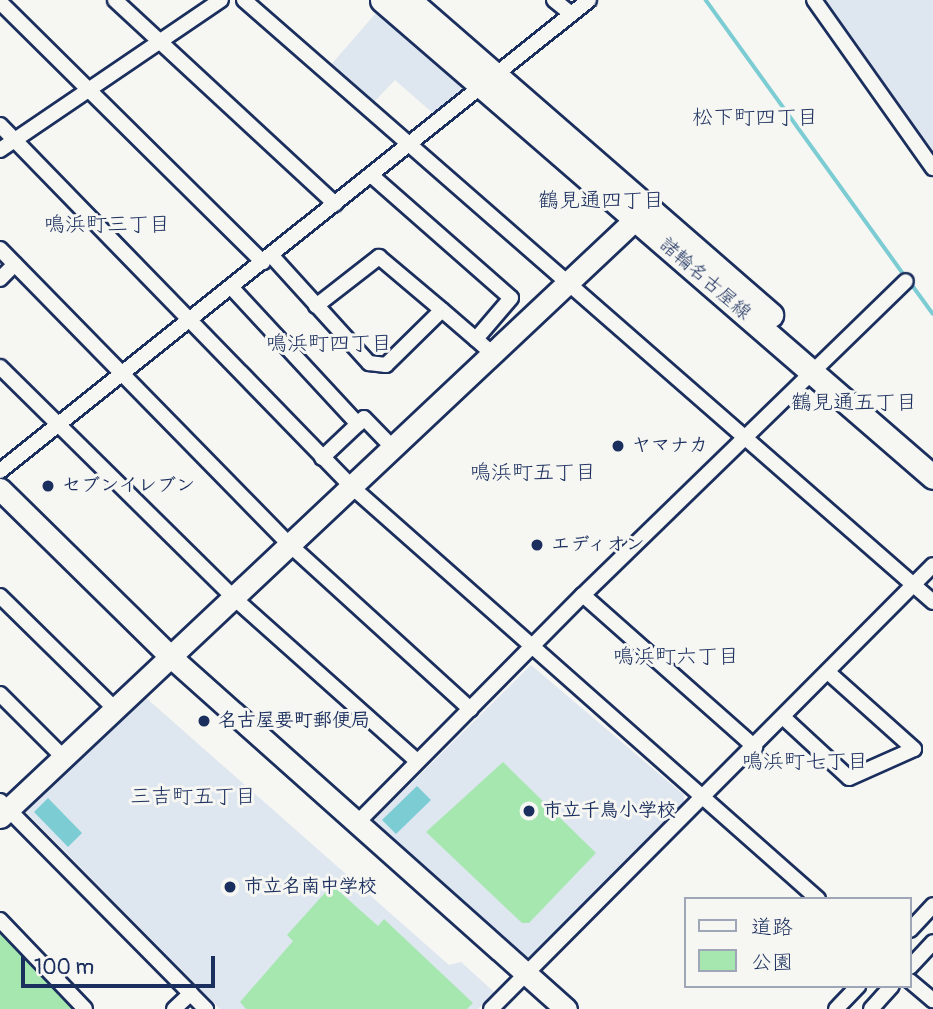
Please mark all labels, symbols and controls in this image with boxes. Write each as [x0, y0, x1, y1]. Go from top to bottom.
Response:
district label: 松下町四丁目 [692, 105, 818, 131]
district label: 鶴見通四丁目 [538, 188, 664, 214]
district label: 鳴浜町三丁目 [44, 212, 170, 238]
street label: 諸輪名古屋線 [655, 233, 755, 325]
district label: 鳴浜町四丁目 [266, 331, 392, 357]
district label: 鶴見通五丁目 [791, 390, 917, 416]
place label: ヤマナカ [632, 435, 708, 457]
marker: ヤマナカ [610, 438, 626, 454]
district label: 鳴浜町五丁目 [470, 460, 596, 486]
place label: セブンイレブン [62, 475, 195, 497]
marker: セブンイレブン [40, 478, 56, 494]
place label: エディオン [551, 534, 646, 556]
marker: エディオン [529, 537, 545, 553]
district label: 鳴浜町六丁目 [613, 644, 739, 670]
place label: 名古屋要町郵便局 [218, 710, 370, 732]
marker: 名古屋要町郵便局 [196, 713, 212, 729]
district label: 鳴浜町七丁目 [742, 749, 868, 775]
district label: 三吉町五丁目 [130, 784, 256, 810]
place label: 市立千鳥小学校 [543, 800, 676, 822]
marker: 市立千鳥小学校 [521, 803, 537, 819]
place label: 市立名南中学校 [244, 876, 377, 898]
marker: 市立名南中学校 [222, 879, 238, 895]
legend [684, 897, 912, 988]
text: 道路 [751, 914, 793, 941]
scale bar [24, 942, 219, 986]
text: 公園 [751, 949, 793, 976]
text: 100 m [34, 954, 94, 981]

